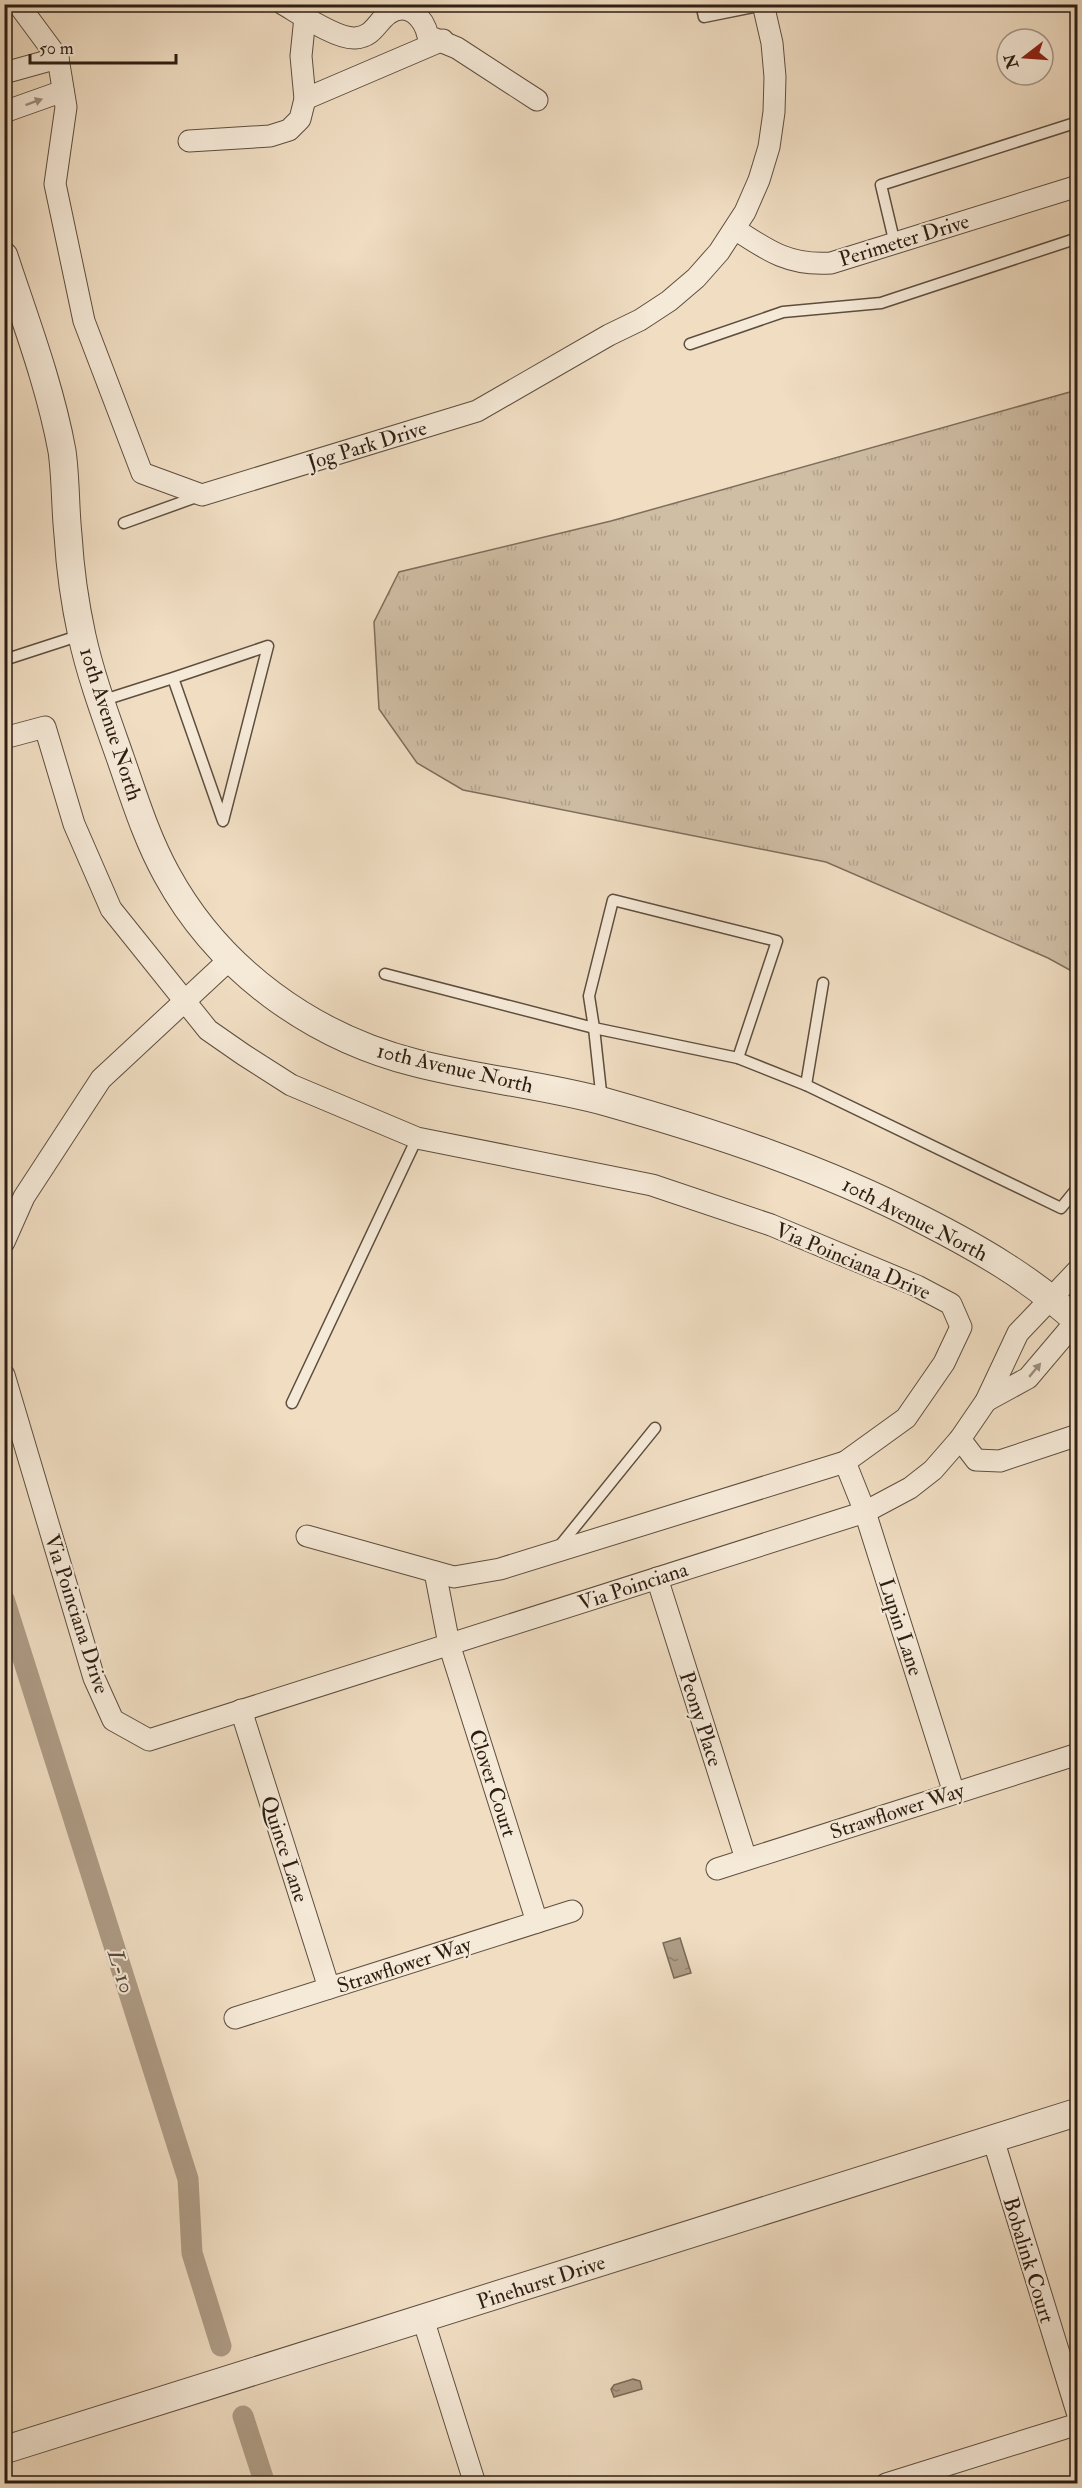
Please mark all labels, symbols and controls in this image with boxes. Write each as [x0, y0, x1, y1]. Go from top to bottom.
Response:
scale bar [30, 27, 176, 65]
north arrow [995, 27, 1055, 87]
text: 50 m [39, 37, 74, 60]
text: N [1000, 51, 1024, 72]
one-way arrow [25, 96, 43, 106]
street label: Perimeter Drive [836, 208, 973, 273]
street label: Jog Park Drive [303, 414, 430, 477]
street label: 10th Avenue North [73, 644, 148, 804]
street label: 10th Avenue North [374, 1037, 536, 1100]
street label: 10th Avenue North [838, 1171, 992, 1268]
street label: Via Poinciana Drive [771, 1217, 935, 1306]
one-way arrow [1028, 1362, 1041, 1378]
street label: Via Poinciana Drive [38, 1531, 115, 1698]
street label: Via Poinciana [575, 1556, 692, 1617]
street label: Lupin Lane [872, 1575, 929, 1680]
street label: Peony Place [672, 1668, 729, 1770]
street label: Clover Court [462, 1726, 523, 1841]
street label: Strawflower Way [827, 1777, 968, 1846]
street label: Quince Lane [255, 1793, 314, 1906]
street label: Strawflower Way [334, 1931, 475, 2000]
water label: L-10 [101, 1945, 141, 1997]
street label: Bobalink Court [997, 2194, 1061, 2326]
street label: Pinehurst Drive [474, 2249, 609, 2316]

